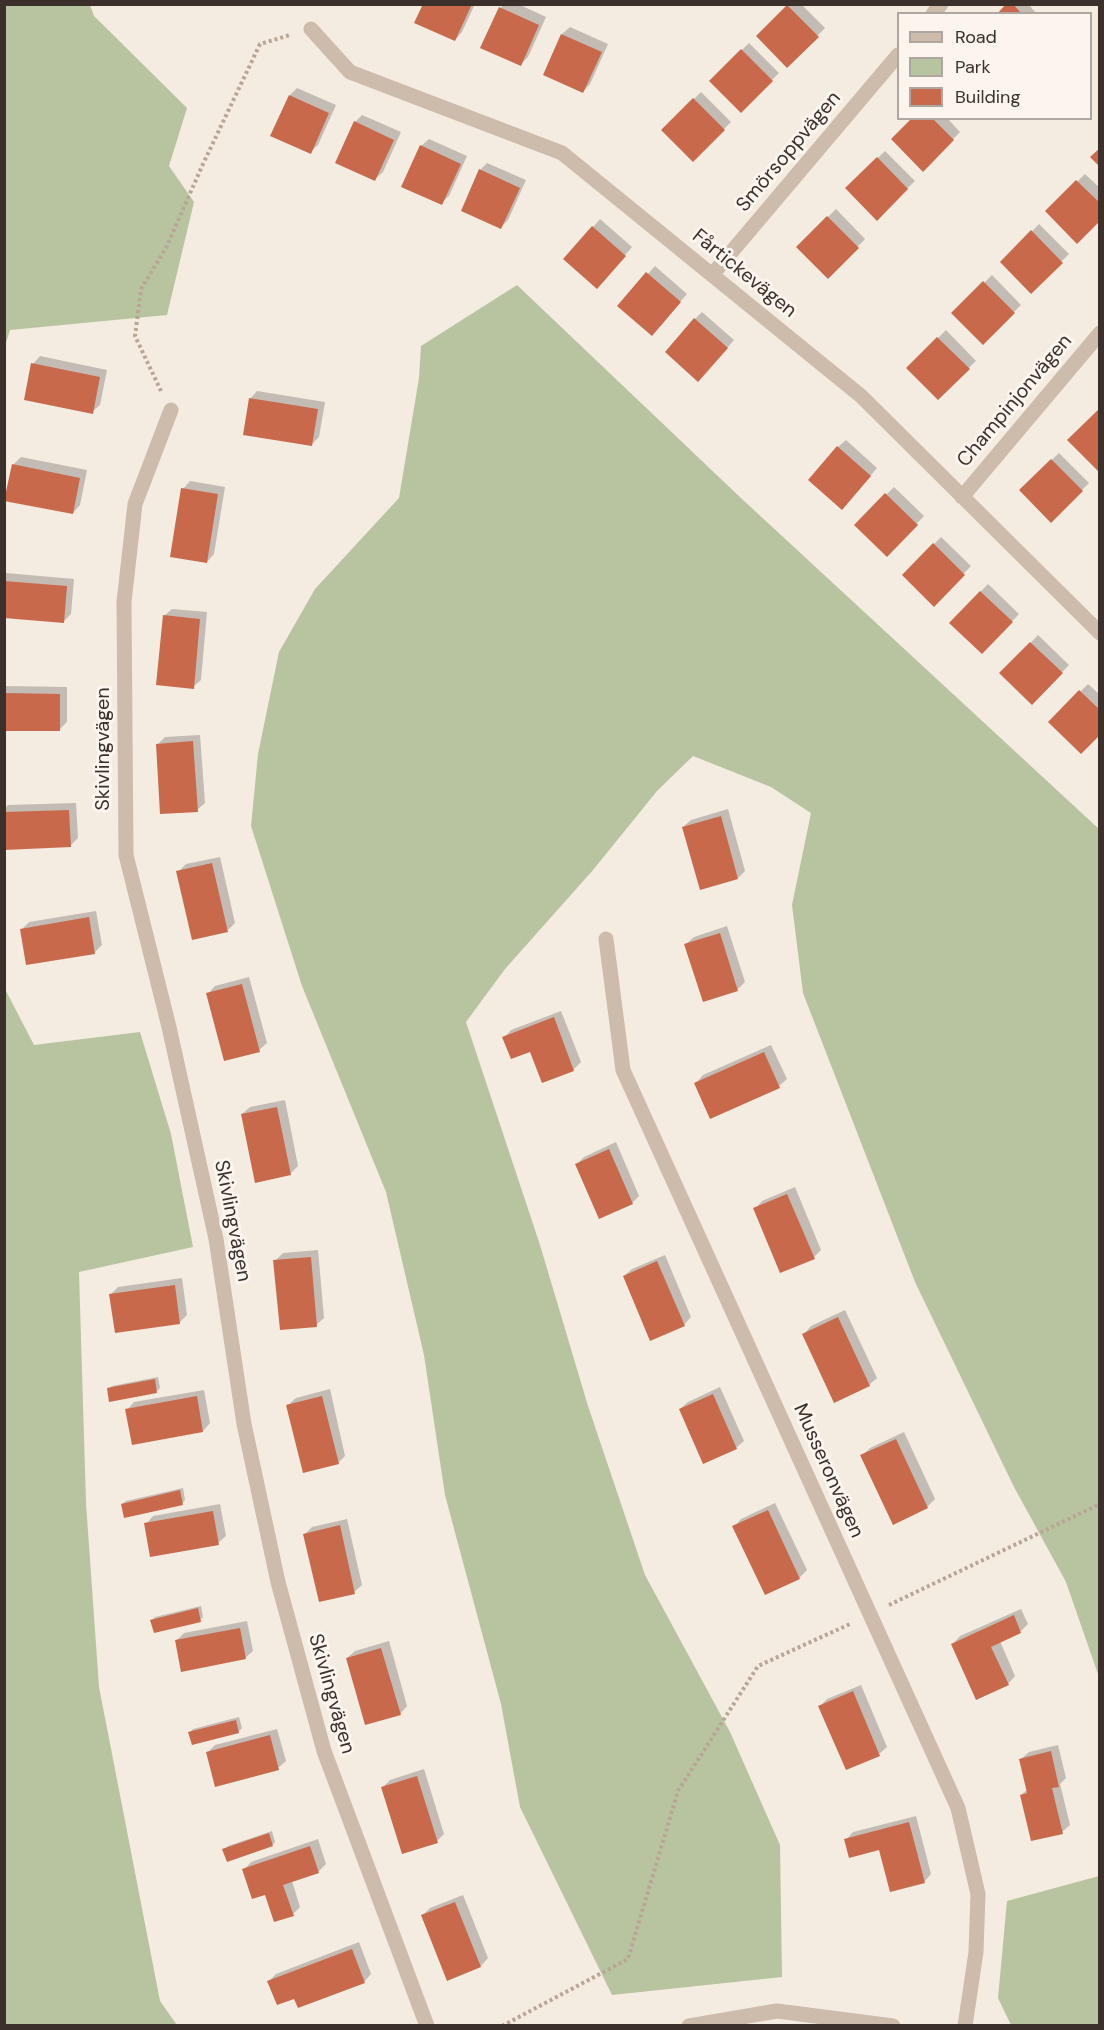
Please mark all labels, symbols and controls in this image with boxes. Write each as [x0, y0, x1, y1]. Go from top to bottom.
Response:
legend [897, 12, 1092, 120]
text: Road [955, 25, 997, 49]
text: Park [955, 55, 991, 79]
text: Building [955, 85, 1020, 109]
street label: Smörsoppvägen [732, 87, 846, 217]
street label: Fårtickevägen [687, 225, 801, 323]
street label: Champinjonvägen [953, 330, 1077, 472]
street label: Skivlingvägen [92, 687, 116, 811]
street label: Skivlingvägen [208, 1158, 256, 1284]
street label: Musseronvägen [788, 1400, 868, 1542]
street label: Skivlingvägen [302, 1631, 360, 1757]

